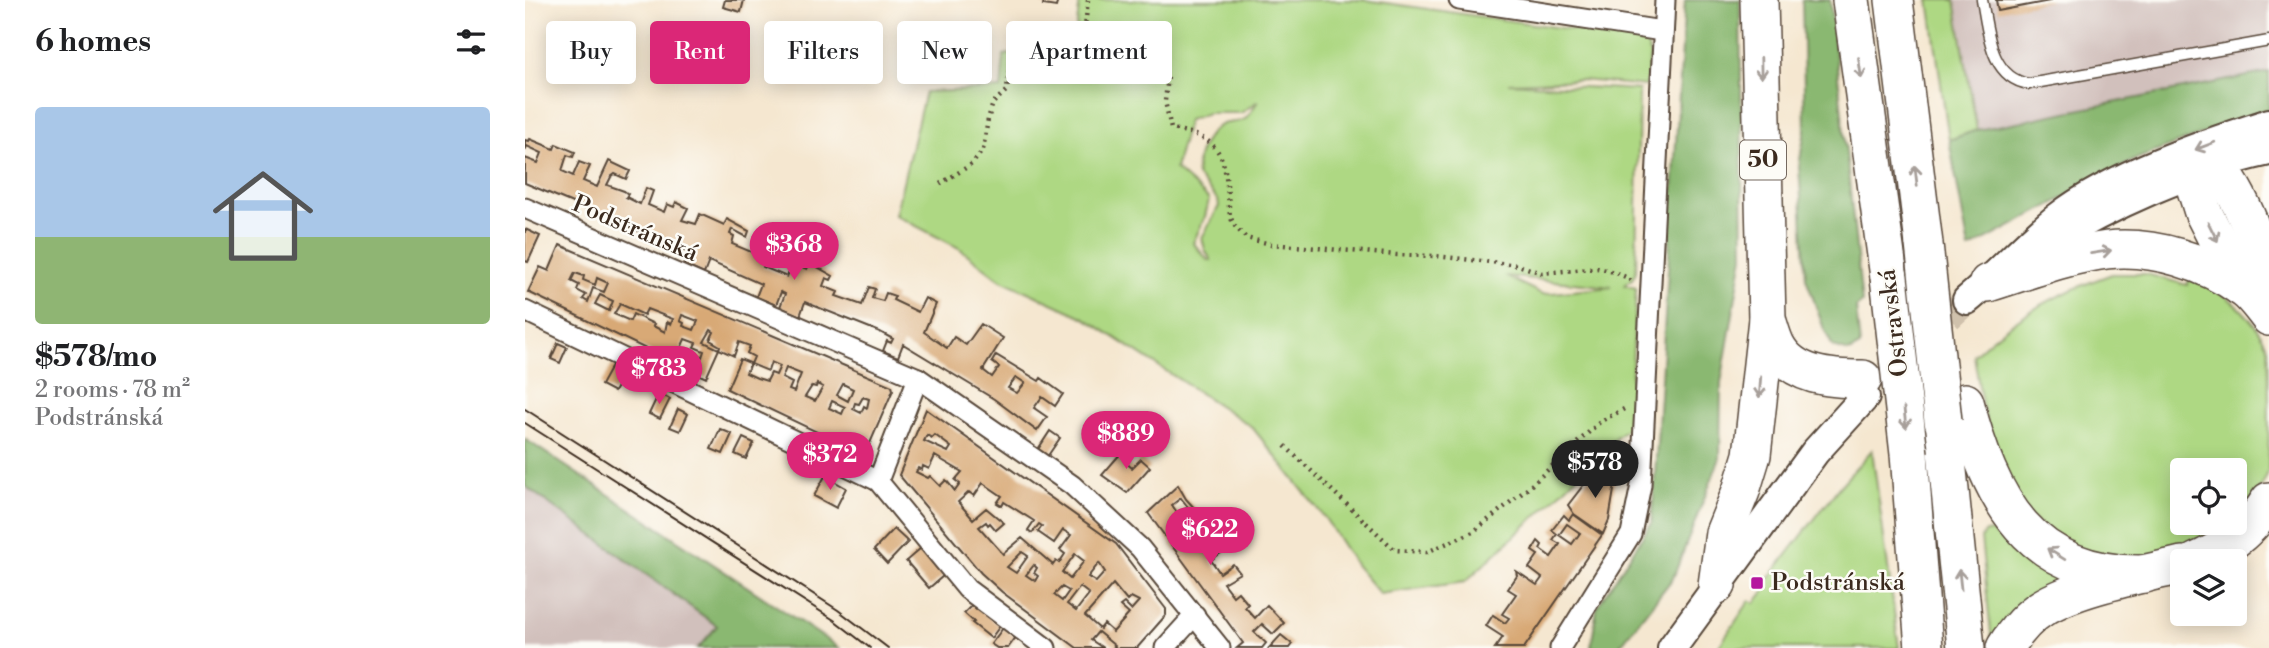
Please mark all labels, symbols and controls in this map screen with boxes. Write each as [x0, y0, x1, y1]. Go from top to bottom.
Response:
chip: Buy [546, 21, 636, 84]
chip: Rent [650, 21, 750, 84]
chip: Filters [764, 21, 883, 84]
chip: New [897, 21, 992, 84]
chip: Apartment [1006, 21, 1172, 84]
text: 6 homes [35, 23, 151, 61]
icon: filters [452, 23, 490, 61]
one-way arrow [1754, 56, 1768, 79]
one-way arrow [1854, 56, 1867, 78]
road number: 50 [1740, 140, 1786, 180]
one-way arrow [2194, 141, 2216, 154]
icon: home [200, 153, 326, 279]
one-way arrow [1909, 166, 1922, 188]
street label: Podstránská [568, 189, 703, 269]
one-way arrow [2206, 221, 2220, 241]
pin: $368 [753, 222, 835, 282]
text: $368 [766, 231, 822, 259]
one-way arrow [2089, 245, 2112, 258]
street label: Ostravská [1872, 267, 1915, 378]
text: $578/mo [35, 338, 157, 376]
pin: $783 [618, 346, 700, 406]
text: $783 [631, 355, 687, 383]
one-way arrow [1753, 375, 1766, 398]
text: 2 rooms · 78 m² [35, 376, 190, 404]
text: Podstránská [35, 404, 163, 432]
one-way arrow [1898, 406, 1911, 429]
pin: $889 [1085, 412, 1167, 471]
text: $889 [1097, 420, 1155, 448]
pin: $372 [789, 433, 871, 492]
pin: $578 [1554, 440, 1636, 500]
text: $372 [803, 441, 857, 469]
text: $578 [1567, 449, 1623, 477]
map controls [2170, 458, 2247, 626]
button: locate [2170, 458, 2247, 535]
pin: $622 [1169, 508, 1251, 567]
text: $622 [1182, 516, 1238, 544]
one-way arrow [2046, 547, 2066, 561]
button: layers [2170, 549, 2247, 626]
place label: Podstránská [1771, 568, 1906, 598]
one-way arrow [1953, 569, 1966, 592]
marker: Podstránská [1749, 575, 1765, 591]

